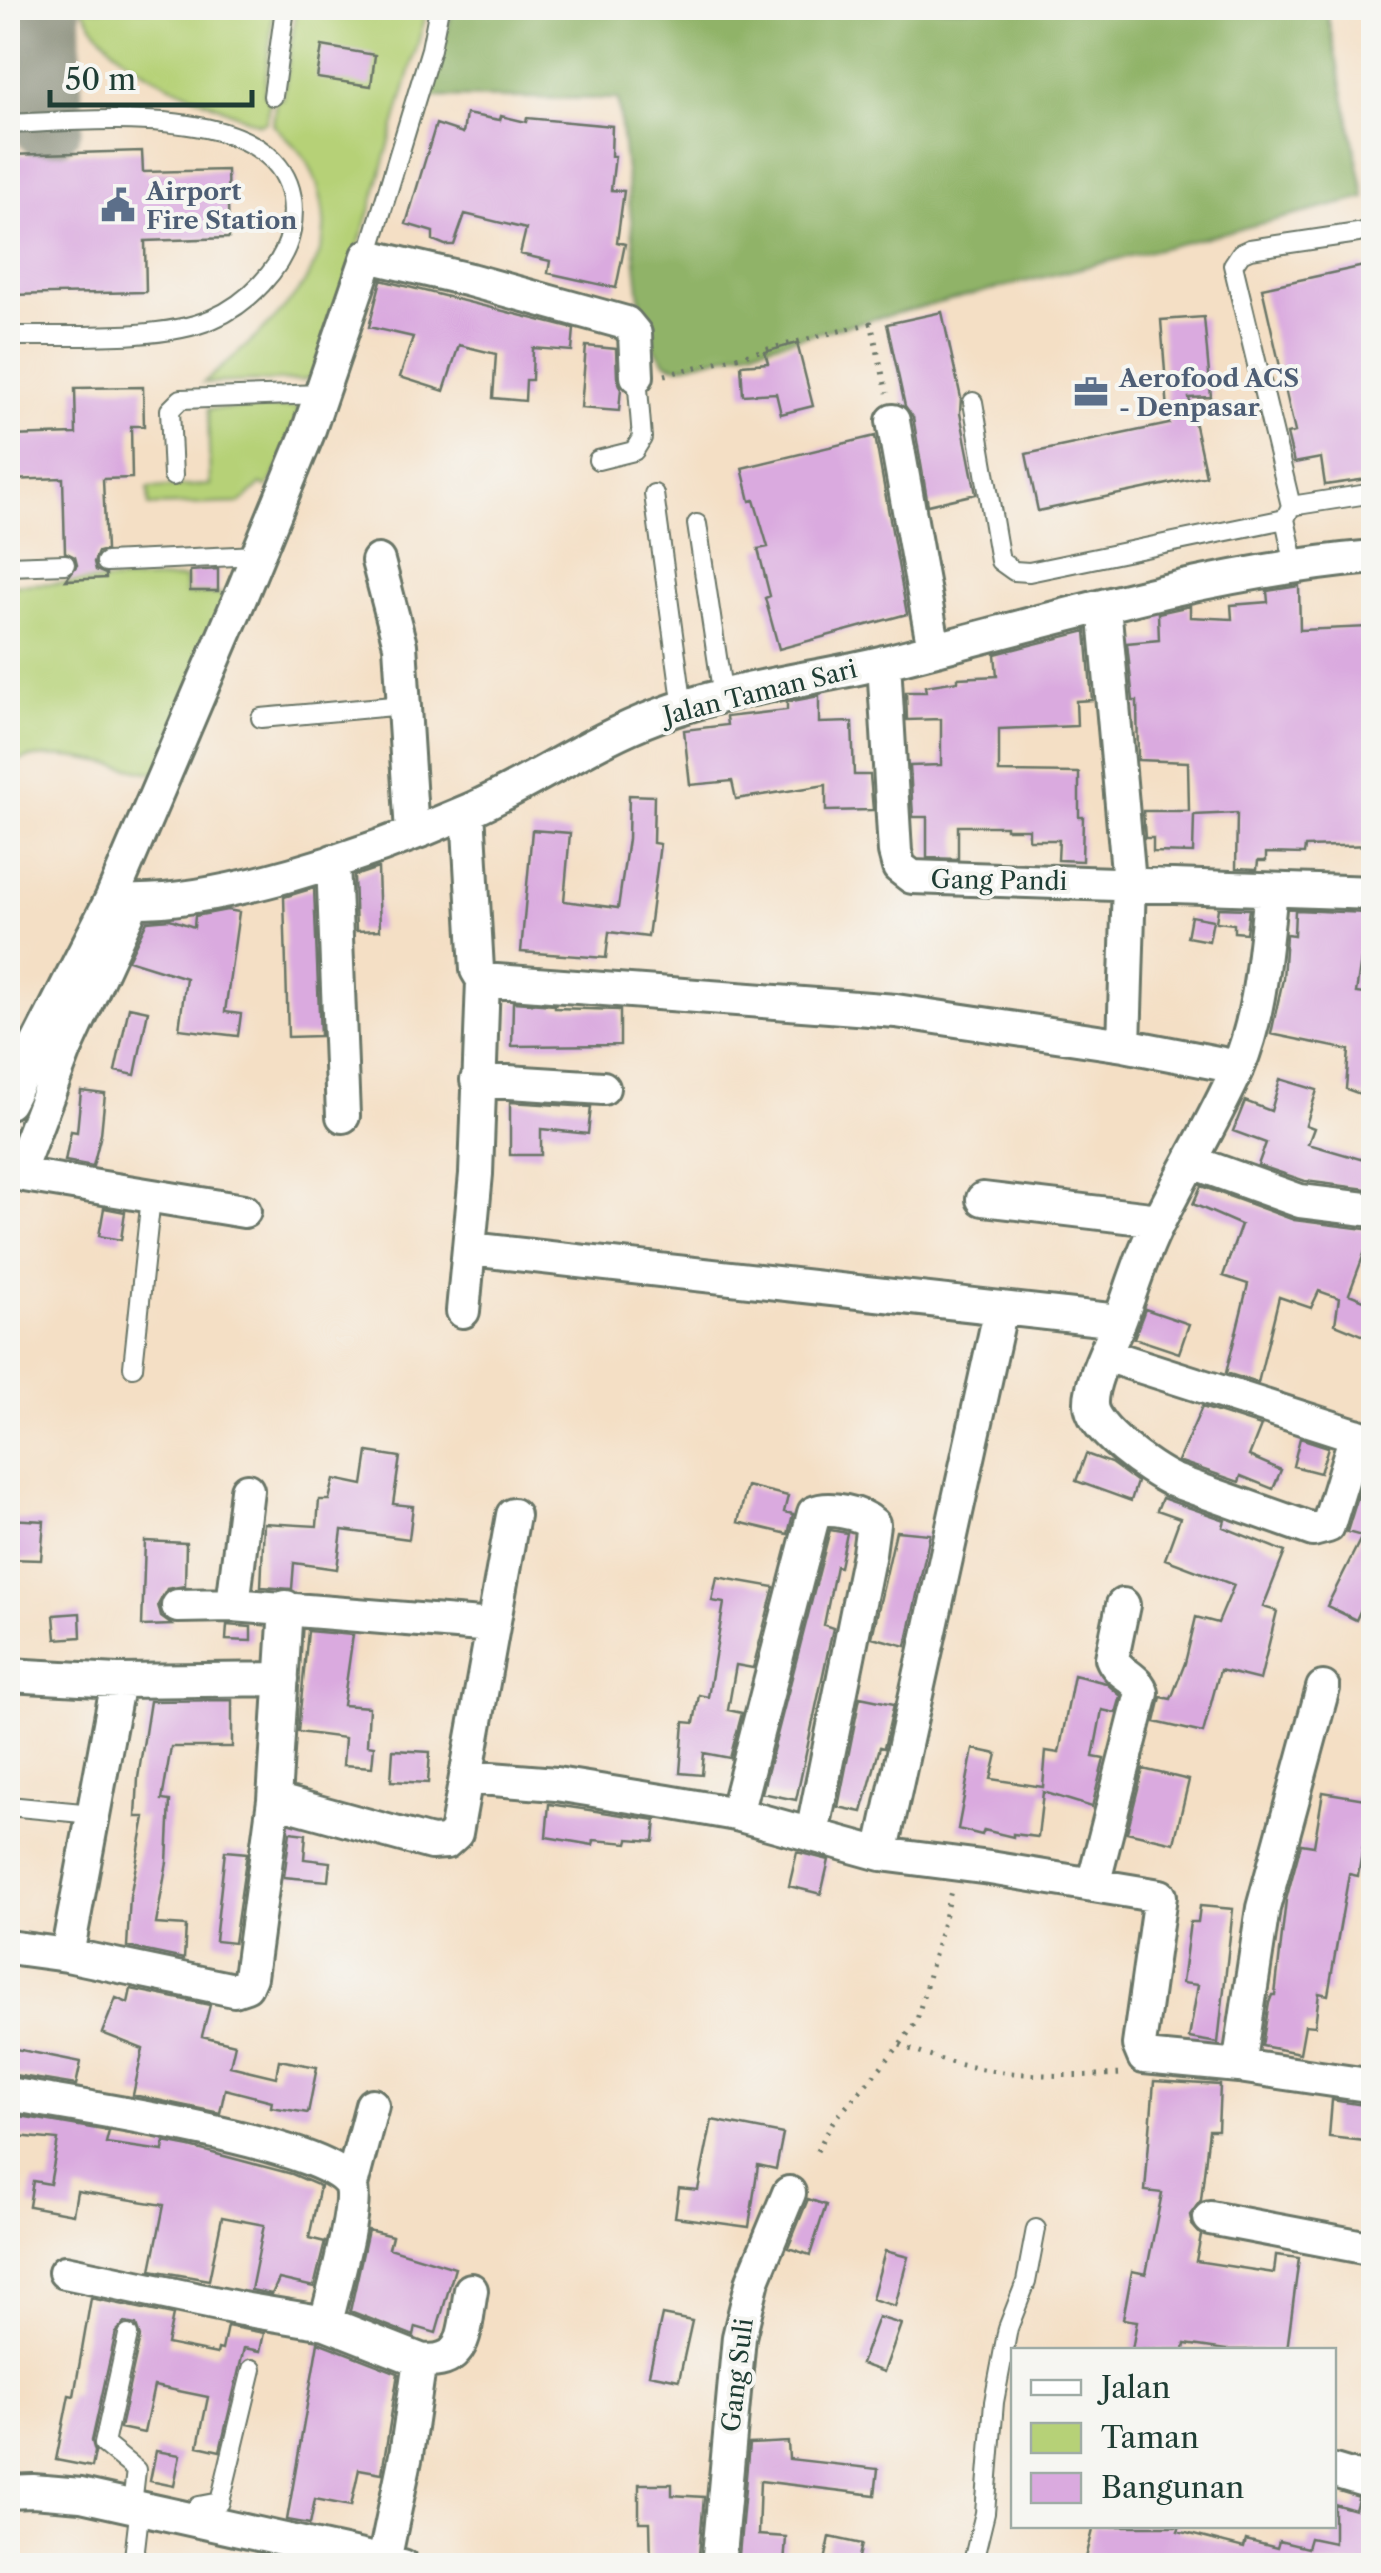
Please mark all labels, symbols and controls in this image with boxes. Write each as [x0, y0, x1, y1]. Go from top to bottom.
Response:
scale bar [50, 45, 252, 107]
text: 50 m [65, 61, 136, 98]
place label: Airport Fire Station [145, 176, 298, 236]
public building icon: Airport Fire Station [99, 186, 137, 224]
place label: Aerofood ACS - Denpasar [1118, 363, 1299, 423]
office icon: Aerofood ACS - Denpasar [1072, 373, 1110, 411]
street label: Jalan Taman Sari [656, 653, 861, 732]
street label: Gang Pandi [930, 864, 1068, 897]
street label: Gang Suli [715, 2316, 760, 2434]
legend [1011, 2348, 1336, 2528]
text: Jalan [1097, 2369, 1171, 2406]
text: Taman [1101, 2419, 1199, 2456]
text: Bangunan [1101, 2469, 1244, 2506]

